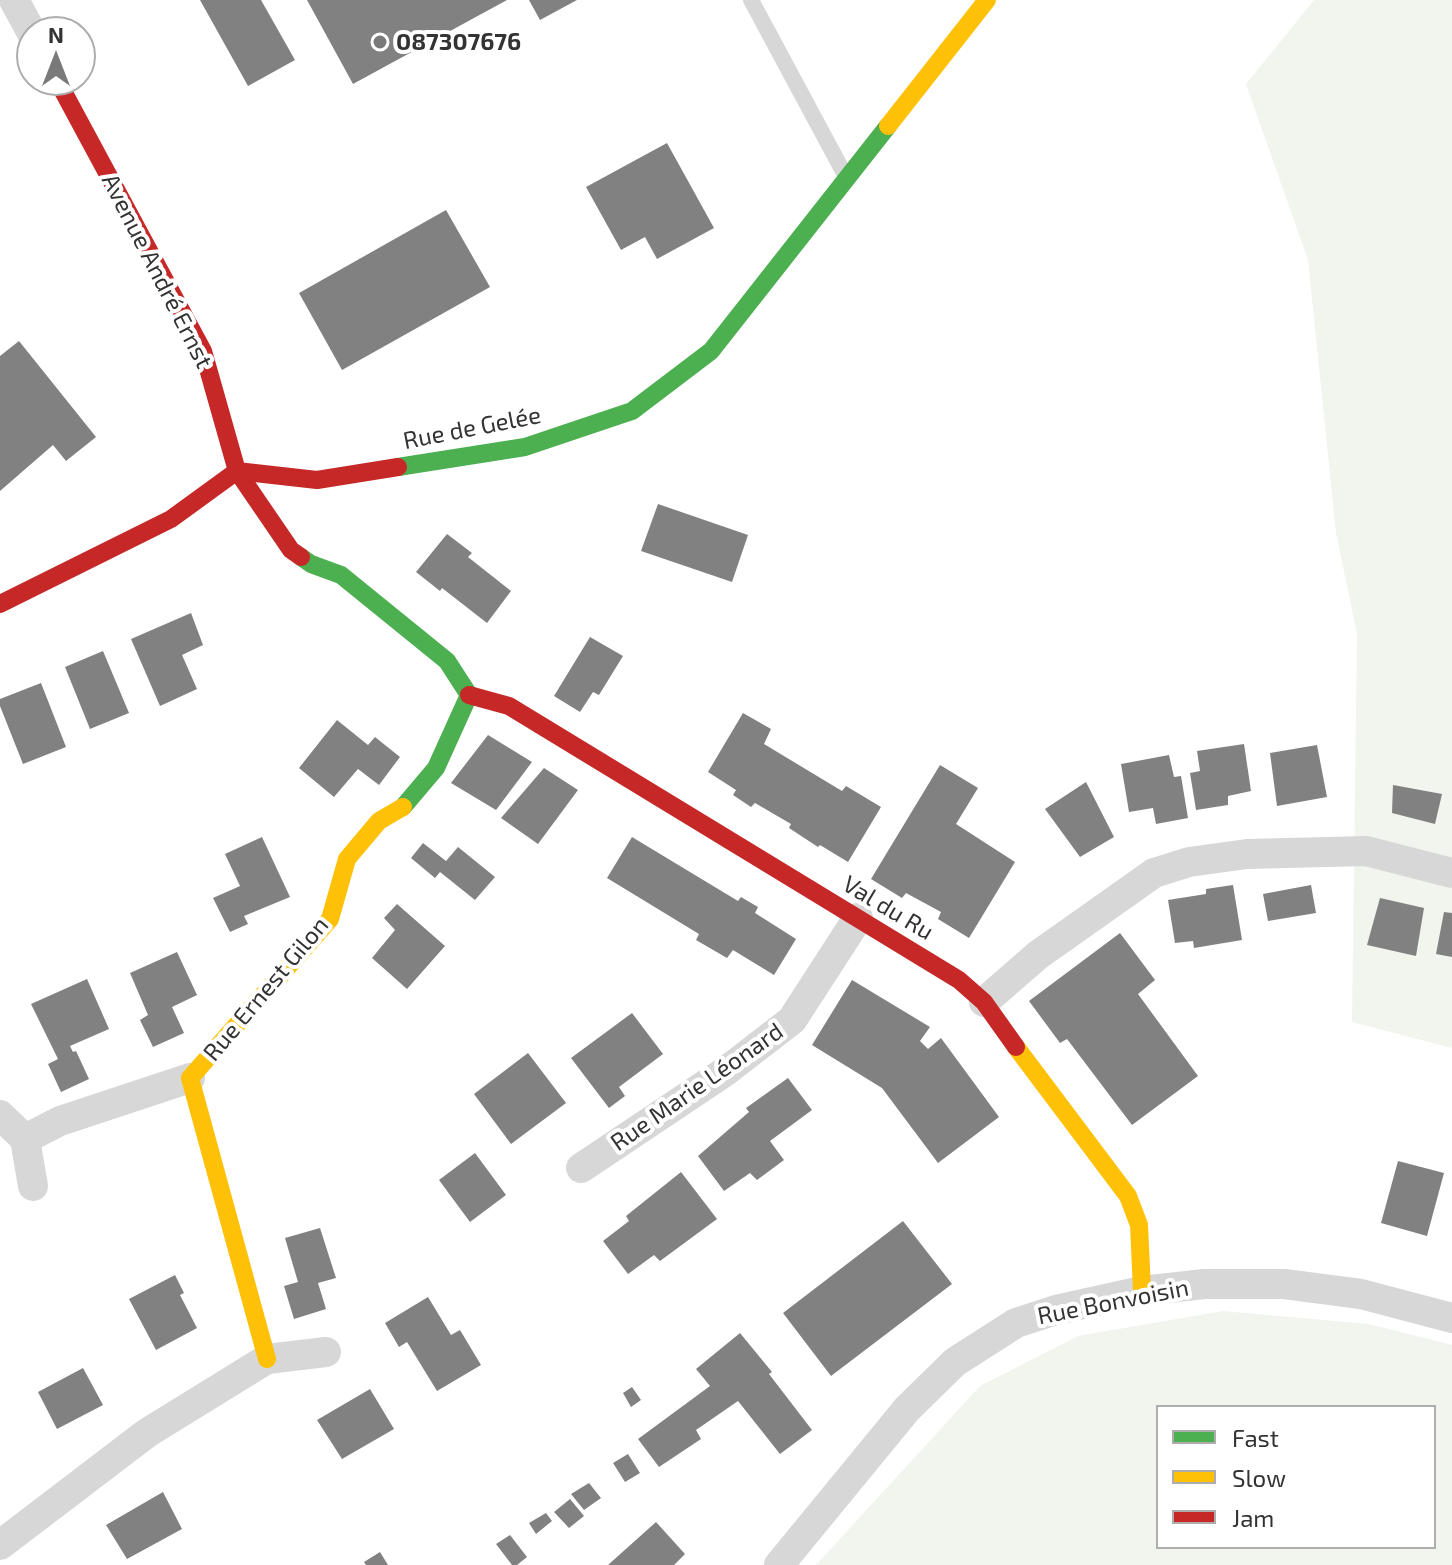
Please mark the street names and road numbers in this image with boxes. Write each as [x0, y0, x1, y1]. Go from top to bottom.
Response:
street label: Avenue André Ernst [96, 169, 218, 373]
street label: Rue de Gelée [401, 401, 543, 455]
street label: Val du Ru [837, 870, 939, 946]
street label: Rue Ernest Gilon [197, 911, 335, 1067]
street label: Rue Marie Léonard [605, 1017, 789, 1157]
street label: Rue Bonvoisin [1035, 1273, 1191, 1331]

